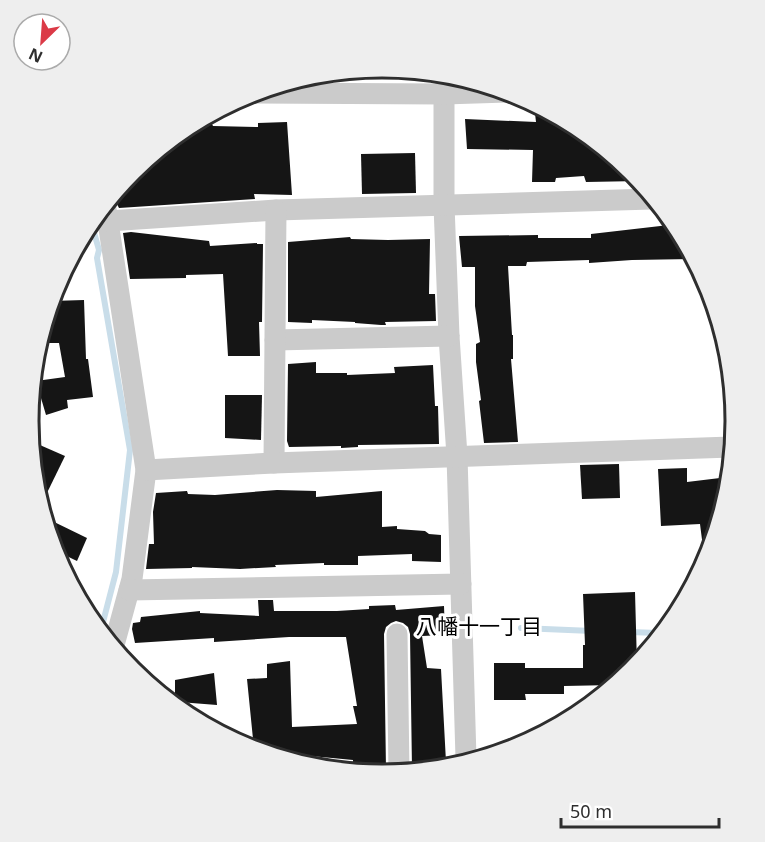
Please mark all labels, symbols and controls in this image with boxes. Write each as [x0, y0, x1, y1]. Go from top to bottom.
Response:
north arrow [12, 12, 72, 72]
text: N [25, 43, 46, 68]
district label: 八幡十一丁目 [416, 612, 542, 640]
scale bar [561, 791, 718, 829]
text: 50 m [570, 799, 612, 823]

